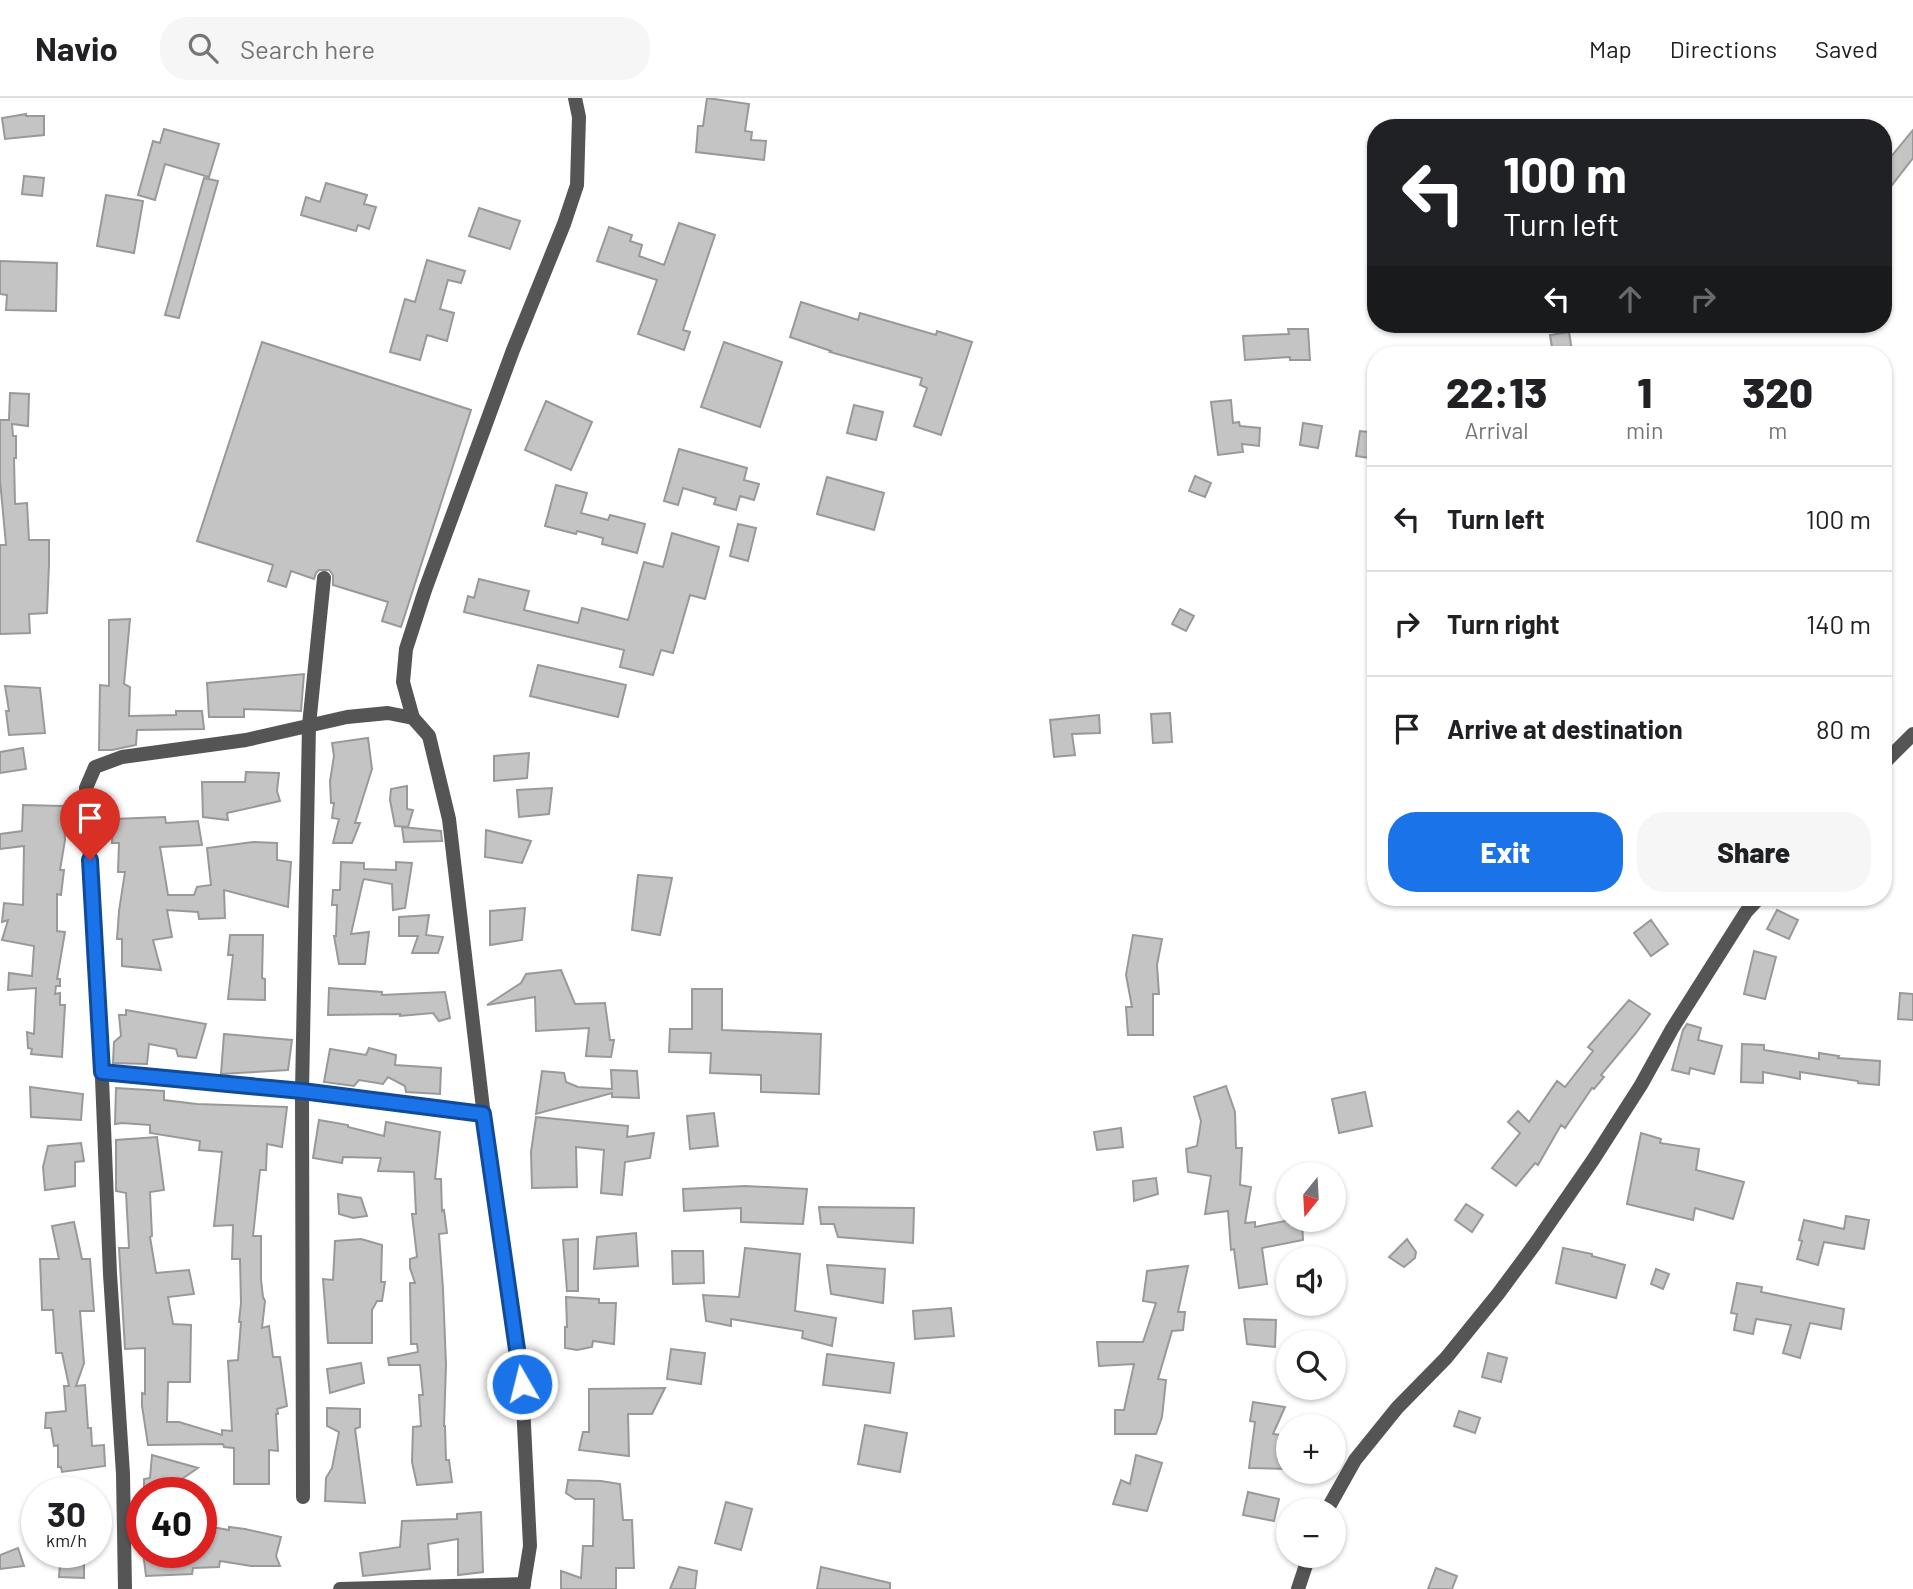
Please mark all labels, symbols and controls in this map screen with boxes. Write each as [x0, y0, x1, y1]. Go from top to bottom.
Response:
search box [160, 17, 650, 80]
text: Navio [35, 28, 118, 68]
icon: search [184, 29, 222, 67]
text: Search here [240, 33, 375, 64]
text: Map [1589, 34, 1632, 63]
text: Directions [1670, 34, 1777, 63]
text: Saved [1815, 34, 1878, 63]
text: 100 m [1503, 144, 1627, 203]
icon: left [1388, 147, 1479, 238]
text: Turn left [1503, 204, 1620, 242]
icon: left [1538, 280, 1576, 318]
icon: ahead [1611, 280, 1649, 318]
icon: right [1684, 280, 1722, 318]
text: 22:13 [1446, 366, 1547, 416]
text: 1 [1637, 366, 1652, 416]
text: 320 [1742, 366, 1813, 416]
text: Arrival [1464, 416, 1529, 444]
text: min [1626, 416, 1663, 444]
text: m [1768, 416, 1787, 444]
icon: left [1388, 500, 1426, 538]
text: Turn left [1447, 503, 1545, 534]
text: 100 m [1806, 503, 1871, 534]
icon: right [1388, 605, 1426, 643]
text: Turn right [1447, 608, 1560, 639]
text: 140 m [1806, 608, 1871, 639]
icon: arrive [1388, 710, 1426, 748]
text: Arrive at destination [1447, 713, 1683, 744]
text: 80 m [1816, 713, 1871, 744]
pin [60, 788, 120, 860]
icon: arrive [71, 799, 109, 837]
button: Exit [1388, 812, 1623, 892]
button: Share [1637, 812, 1871, 892]
north arrow [1276, 1162, 1346, 1232]
map controls [1276, 1162, 1346, 1568]
button: sound [1276, 1246, 1346, 1316]
button: search [1276, 1330, 1346, 1400]
position arrow [485, 1347, 559, 1421]
button: + [1276, 1414, 1346, 1484]
speed limit sign: 40 [126, 1477, 217, 1568]
text: 30 [47, 1492, 86, 1534]
button: − [1276, 1498, 1346, 1568]
text: km/h [46, 1529, 87, 1551]

